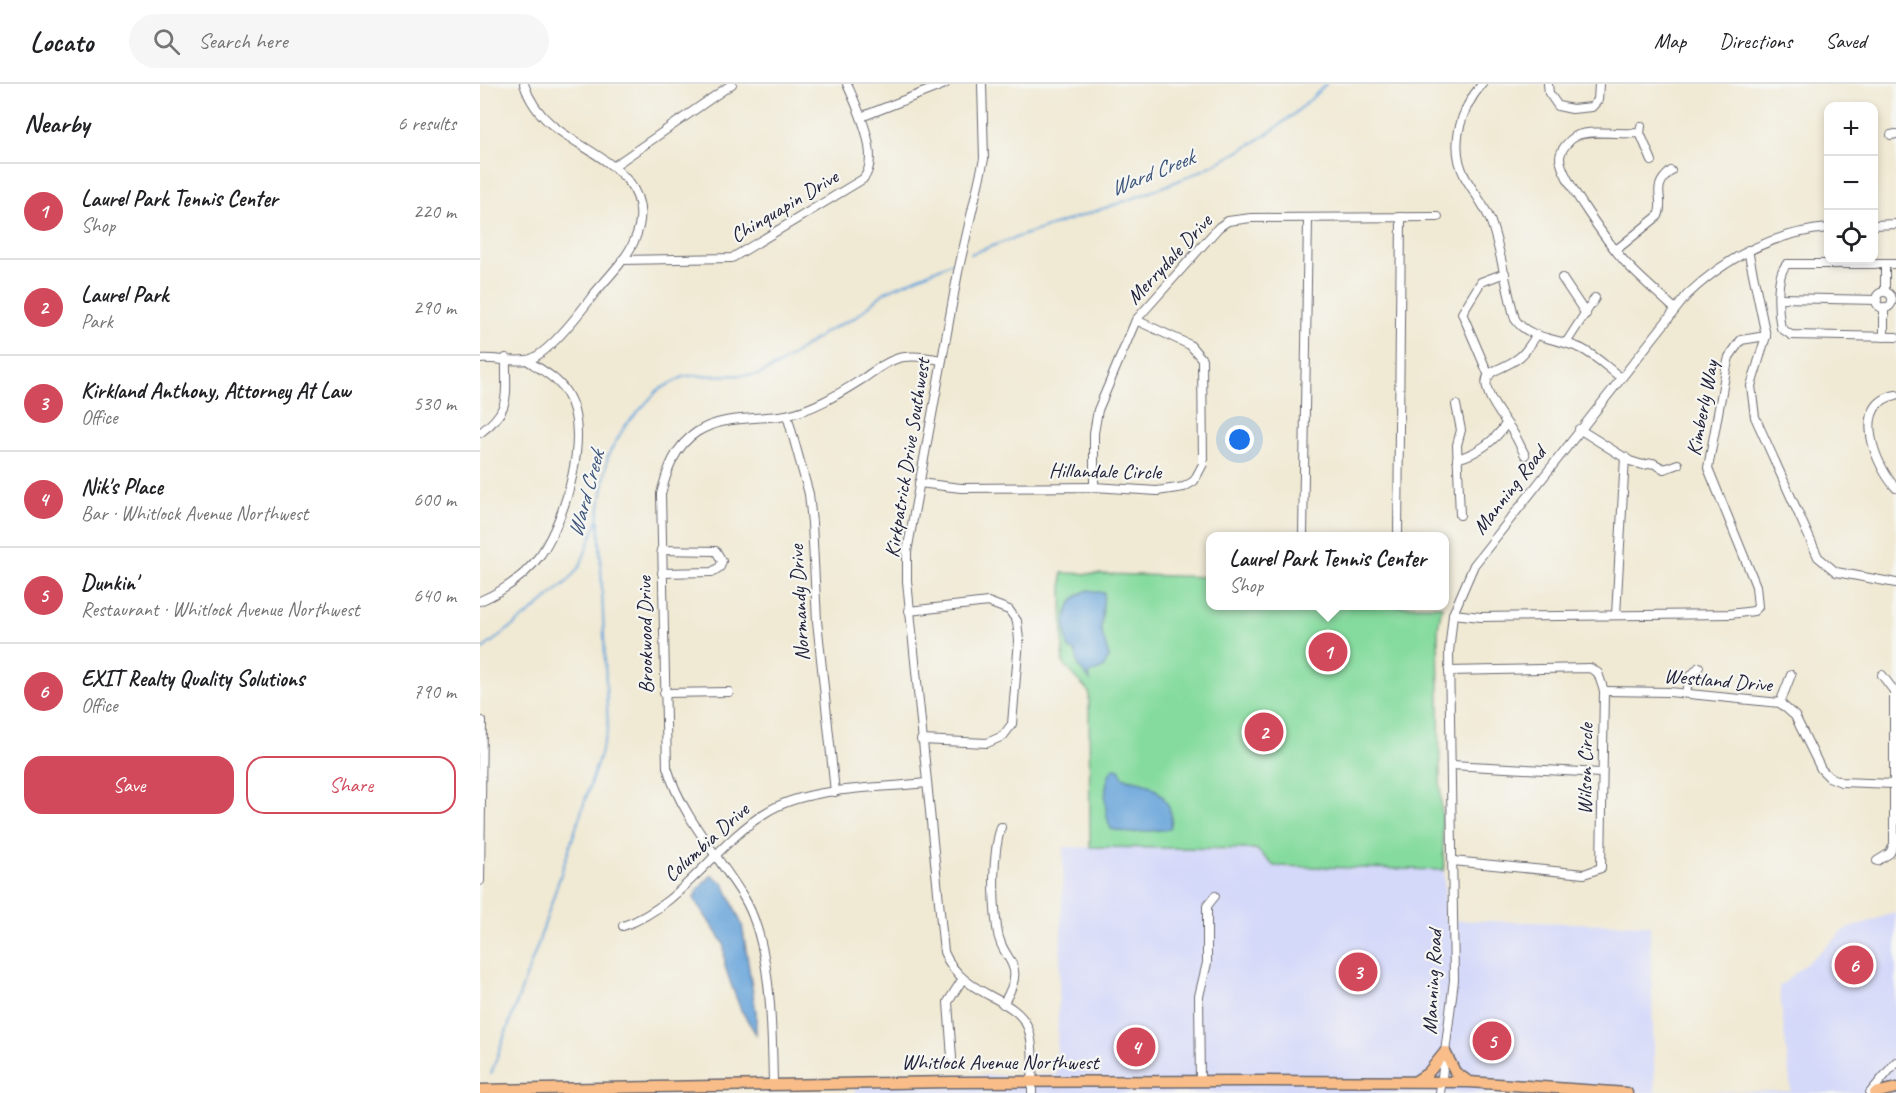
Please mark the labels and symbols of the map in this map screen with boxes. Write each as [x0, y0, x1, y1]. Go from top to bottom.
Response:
water label: Ward Creek [1106, 142, 1202, 203]
street label: Chinquapin Drive [725, 163, 844, 248]
street label: Merrydale Drive [1121, 208, 1218, 310]
street label: Kirkpatrick Drive Southwest [878, 355, 936, 559]
street label: Kimberly Way [1680, 356, 1724, 458]
your location [1225, 425, 1254, 454]
street label: Manning Road [1466, 438, 1554, 539]
water label: Ward Creek [561, 444, 612, 540]
street label: Hillandale Circle [1049, 457, 1163, 485]
street label: Normandy Drive [783, 543, 815, 662]
street label: Brookwood Drive [631, 575, 659, 694]
pin: 1 [1308, 630, 1348, 674]
street label: Westland Drive [1663, 662, 1775, 698]
pin: 2 [1244, 710, 1284, 754]
street label: Wilson Circle [1571, 721, 1599, 815]
street label: Columbia Drive [658, 796, 755, 887]
street label: Manning Road [1416, 925, 1448, 1035]
pin: 6 [1834, 942, 1874, 988]
pin: 3 [1338, 950, 1378, 994]
pin: 5 [1472, 1018, 1512, 1064]
pin: 4 [1116, 1024, 1156, 1070]
street label: Whitlock Avenue Northwest [902, 1049, 1100, 1075]

